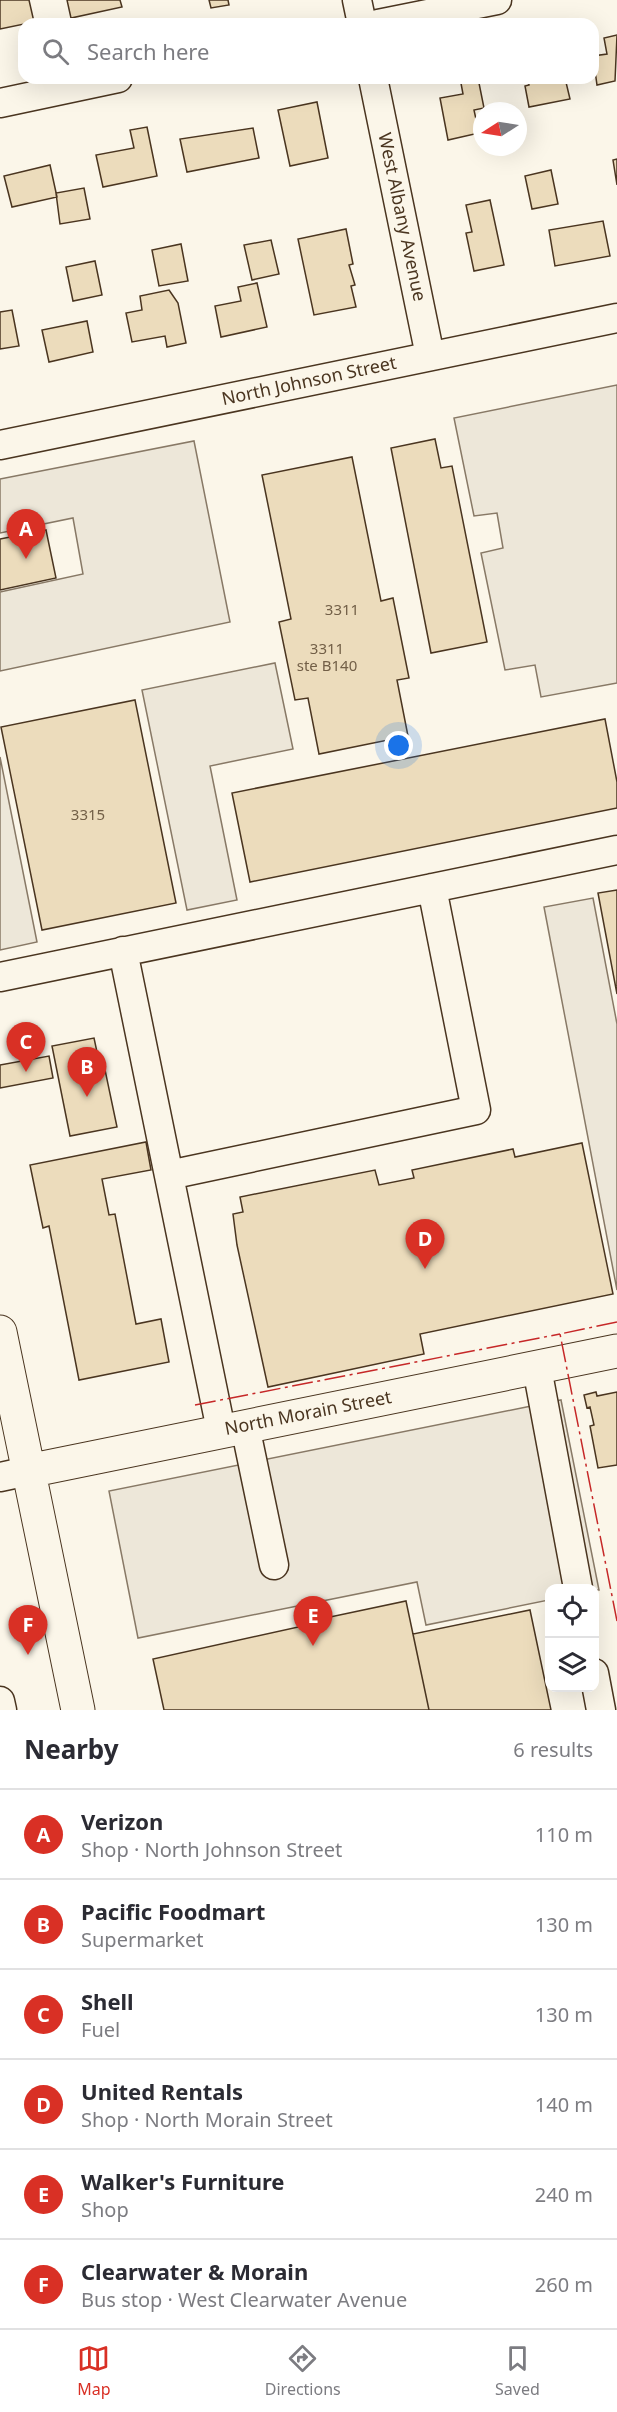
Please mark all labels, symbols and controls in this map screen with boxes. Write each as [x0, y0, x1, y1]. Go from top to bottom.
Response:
search box [18, 18, 599, 84]
icon: search [39, 35, 72, 68]
text: Search here [87, 36, 209, 66]
north arrow [473, 102, 527, 156]
street label: West Albany Avenue [373, 130, 433, 303]
street label: North Johnson Street [219, 350, 399, 410]
pin: A [6, 510, 46, 559]
house number: 3311 [325, 599, 359, 619]
house number: 3311 ste B140 [297, 638, 357, 675]
your location [384, 731, 413, 760]
house number: 3315 [71, 804, 105, 824]
pin: C [6, 1022, 46, 1072]
pin: B [68, 1048, 106, 1097]
pin: D [406, 1220, 444, 1269]
street label: North Morain Street [222, 1384, 394, 1440]
map controls [545, 1584, 599, 1692]
button: locate [545, 1584, 599, 1638]
pin: E [294, 1596, 332, 1646]
pin: F [9, 1606, 48, 1655]
button: layers [545, 1638, 599, 1692]
text: Nearby [24, 1731, 119, 1767]
text: 6 results [513, 1736, 593, 1763]
text: Verizon [81, 1806, 163, 1836]
text: A [37, 1821, 50, 1848]
text: 110 m [535, 1821, 593, 1848]
text: Shop · North Johnson Street [81, 1836, 342, 1863]
text: Pacific Foodmart [81, 1896, 265, 1926]
text: B [37, 1911, 50, 1938]
text: 130 m [535, 1911, 593, 1938]
text: Supermarket [81, 1926, 204, 1953]
text: Shell [81, 1986, 134, 2016]
text: C [37, 2001, 50, 2028]
text: 130 m [535, 2001, 593, 2028]
text: Fuel [81, 2016, 120, 2043]
text: United Rentals [81, 2076, 243, 2106]
text: D [36, 2091, 51, 2118]
text: 140 m [535, 2091, 593, 2118]
text: Shop · North Morain Street [81, 2106, 333, 2133]
text: Walker's Furniture [81, 2166, 284, 2196]
text: E [38, 2181, 49, 2208]
text: 240 m [535, 2181, 593, 2208]
text: Shop [81, 2196, 129, 2223]
text: Clearwater & Morain [81, 2256, 308, 2286]
text: F [38, 2271, 49, 2298]
text: 260 m [535, 2271, 593, 2298]
text: Bus stop · West Clearwater Avenue [81, 2286, 407, 2313]
tab: Map [77, 2342, 110, 2400]
tab: Directions [265, 2342, 341, 2400]
tab: Saved [495, 2342, 540, 2400]

